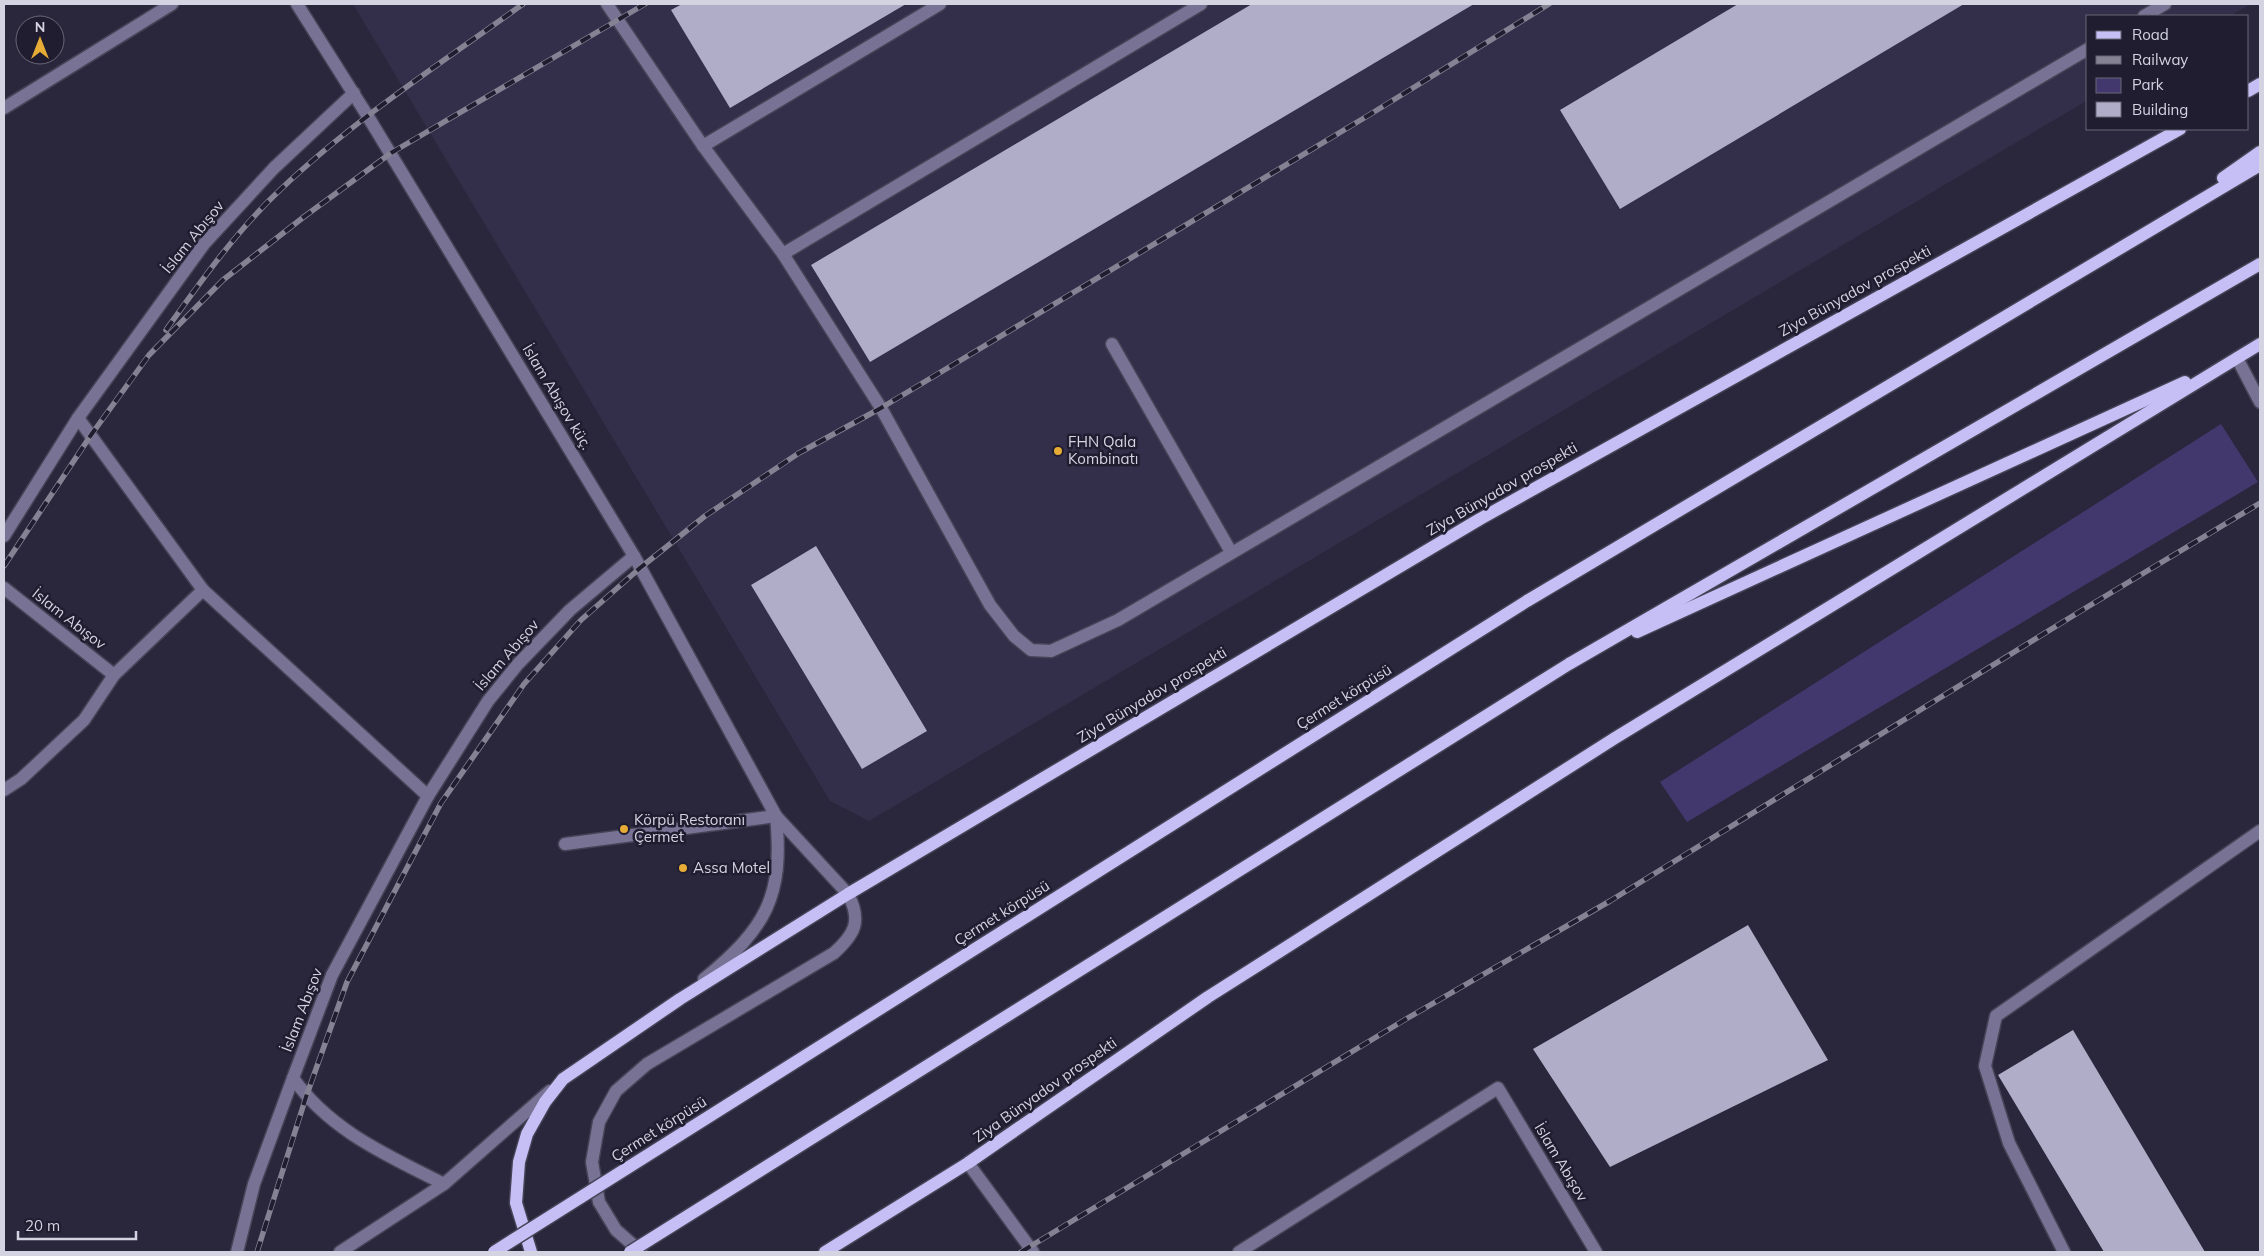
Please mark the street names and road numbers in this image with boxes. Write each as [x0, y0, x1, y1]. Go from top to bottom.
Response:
street label: İslam Abışov [157, 196, 228, 277]
street label: Ziya Bünyadov prospekti [1775, 241, 1934, 340]
street label: İslam Abışov küç. [518, 341, 596, 453]
street label: Ziya Bünyadov prospekti [1423, 438, 1580, 540]
street label: İslam Abışov [29, 584, 110, 653]
street label: İslam Abışov [470, 615, 543, 694]
street label: Ziya Bünyadov prospekti [1074, 642, 1230, 747]
street label: Çermet körpüsü [1292, 660, 1395, 734]
street label: Çermet körpüsü [950, 876, 1053, 950]
street label: İslam Abışov [277, 965, 326, 1055]
street label: Ziya Bünyadov prospekti [969, 1033, 1120, 1146]
street label: Çermet körpüsü [607, 1092, 710, 1166]
street label: İslam Abışov [1531, 1119, 1592, 1205]

